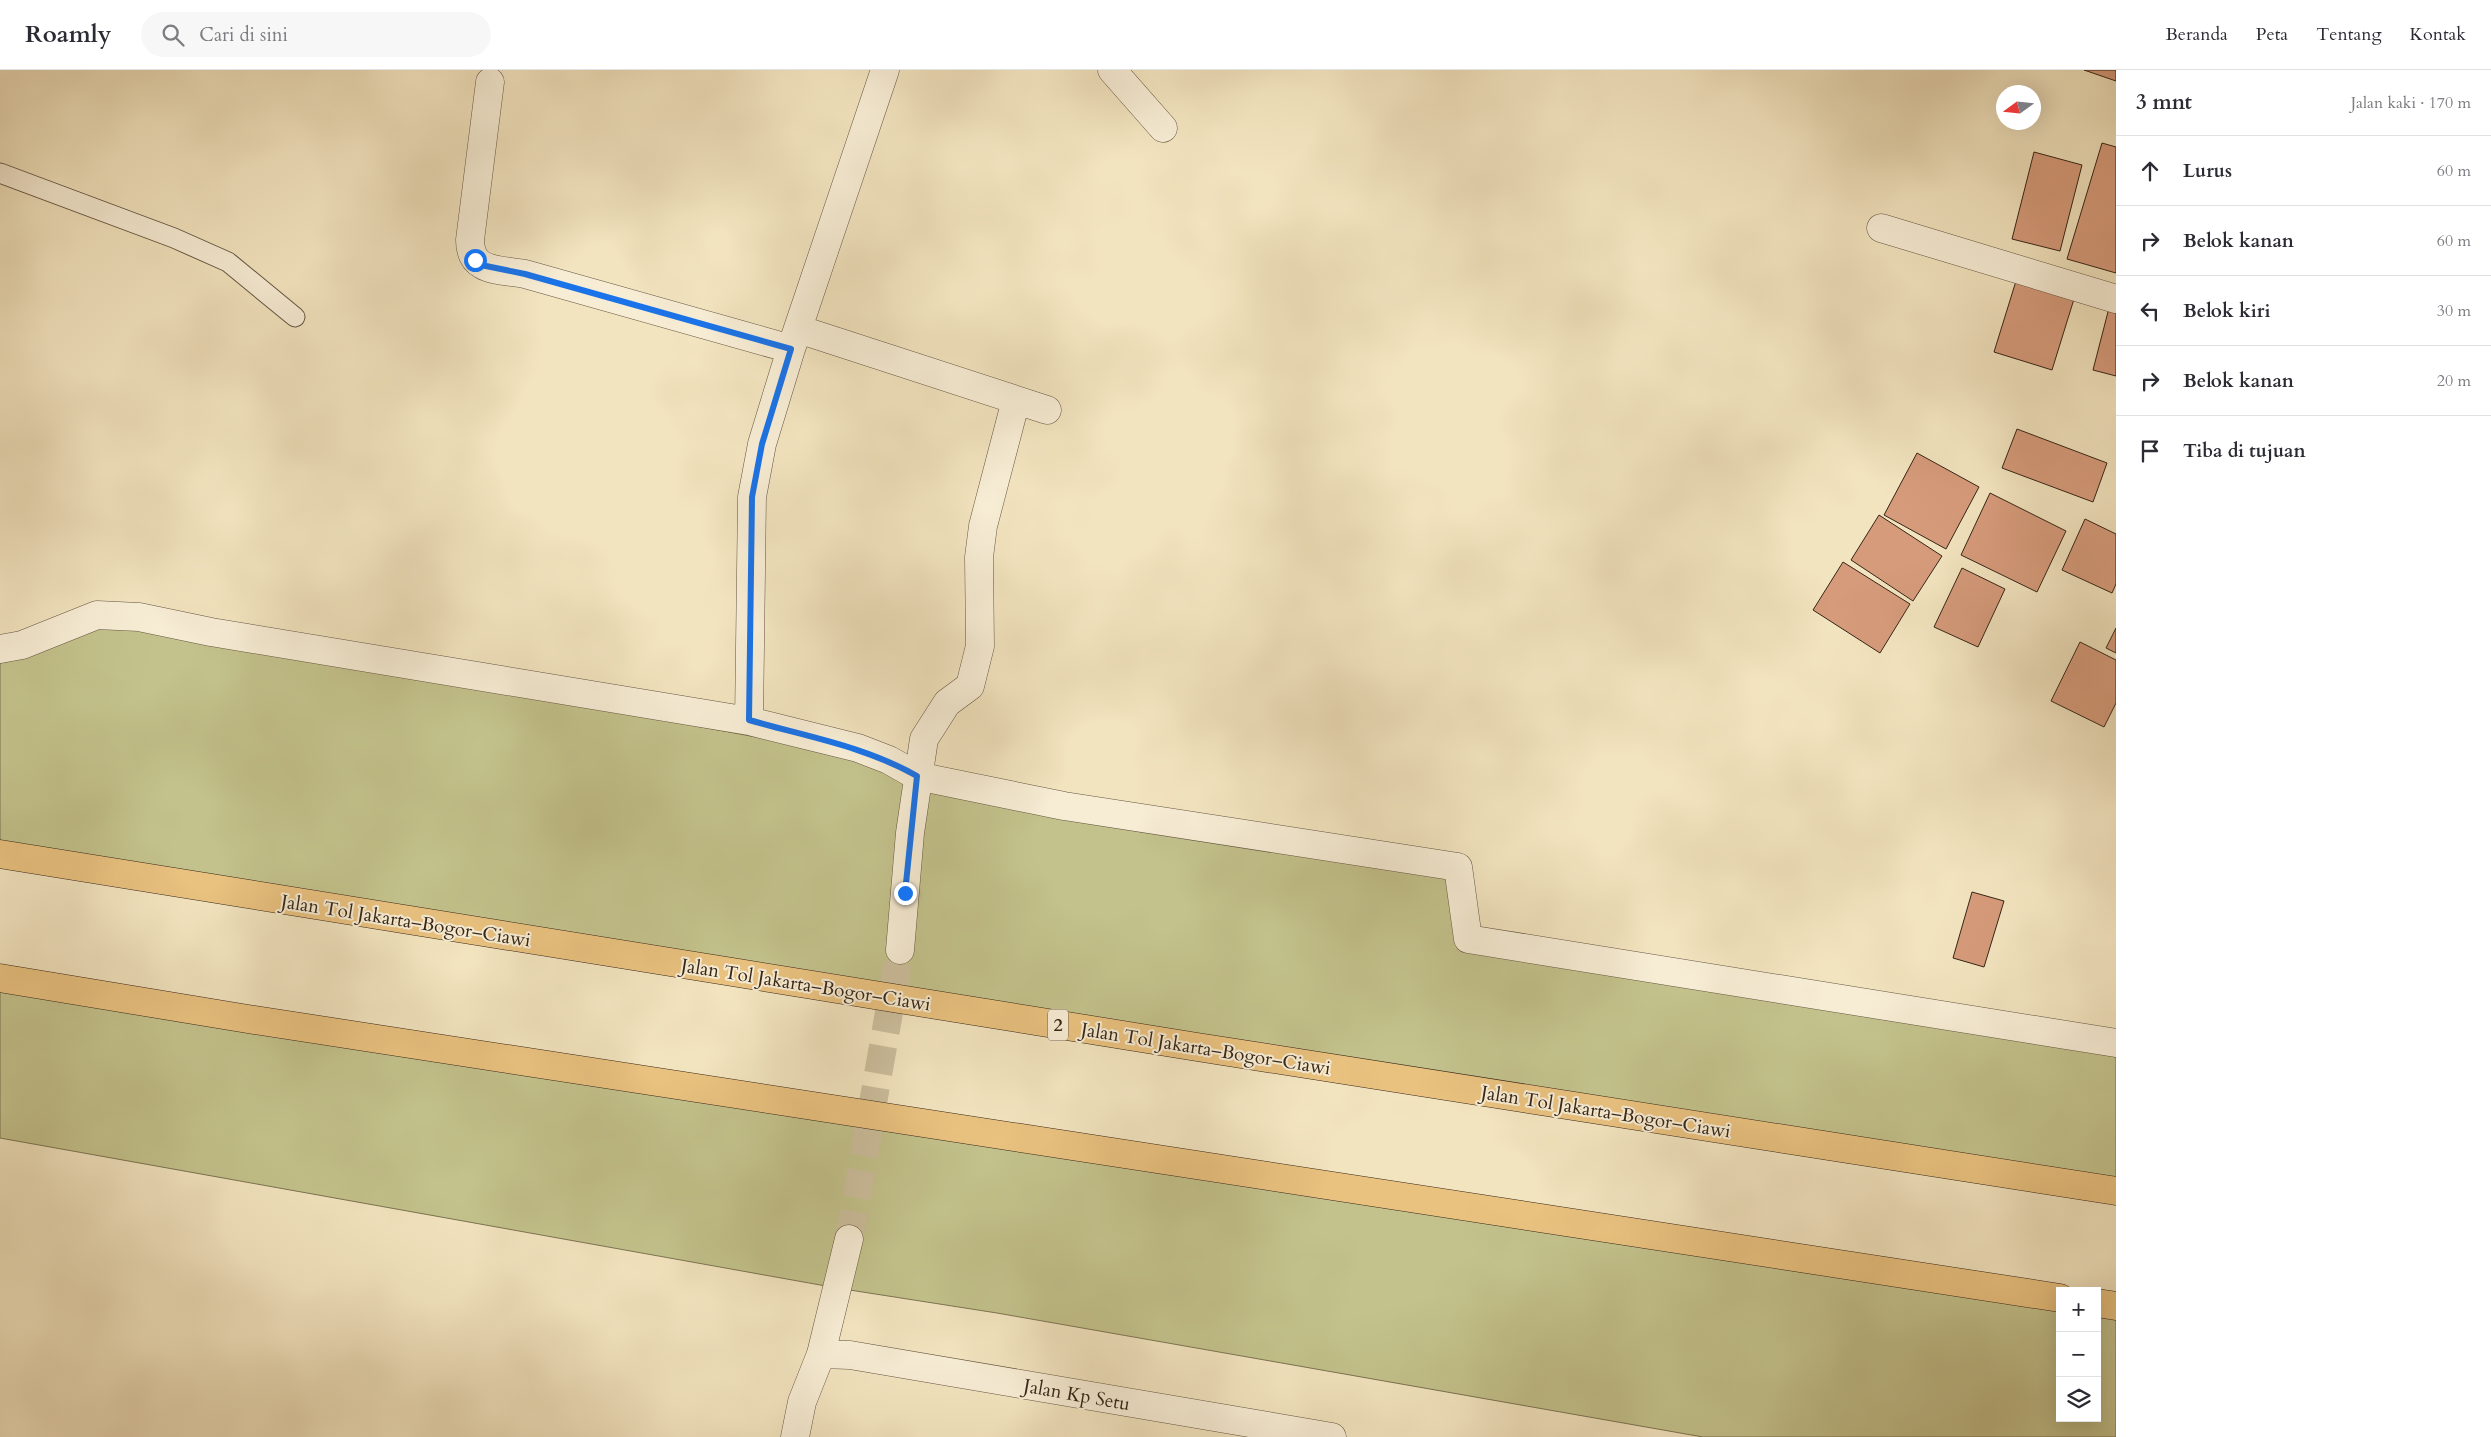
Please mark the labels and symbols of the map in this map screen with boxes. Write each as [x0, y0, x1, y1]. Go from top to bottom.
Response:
north arrow [1996, 85, 2041, 130]
route start [464, 249, 487, 272]
route end [894, 882, 917, 905]
street label: Jalan Tol Jakarta–Bogor–Ciawi [276, 888, 533, 954]
street label: Jalan Tol Jakarta–Bogor–Ciawi [676, 952, 933, 1018]
road number: 2 [1048, 1010, 1068, 1040]
street label: Jalan Tol Jakarta–Bogor–Ciawi [1076, 1016, 1333, 1082]
street label: Jalan Tol Jakarta–Bogor–Ciawi [1476, 1079, 1733, 1145]
street label: Jalan Kp Setu [1019, 1372, 1132, 1417]

